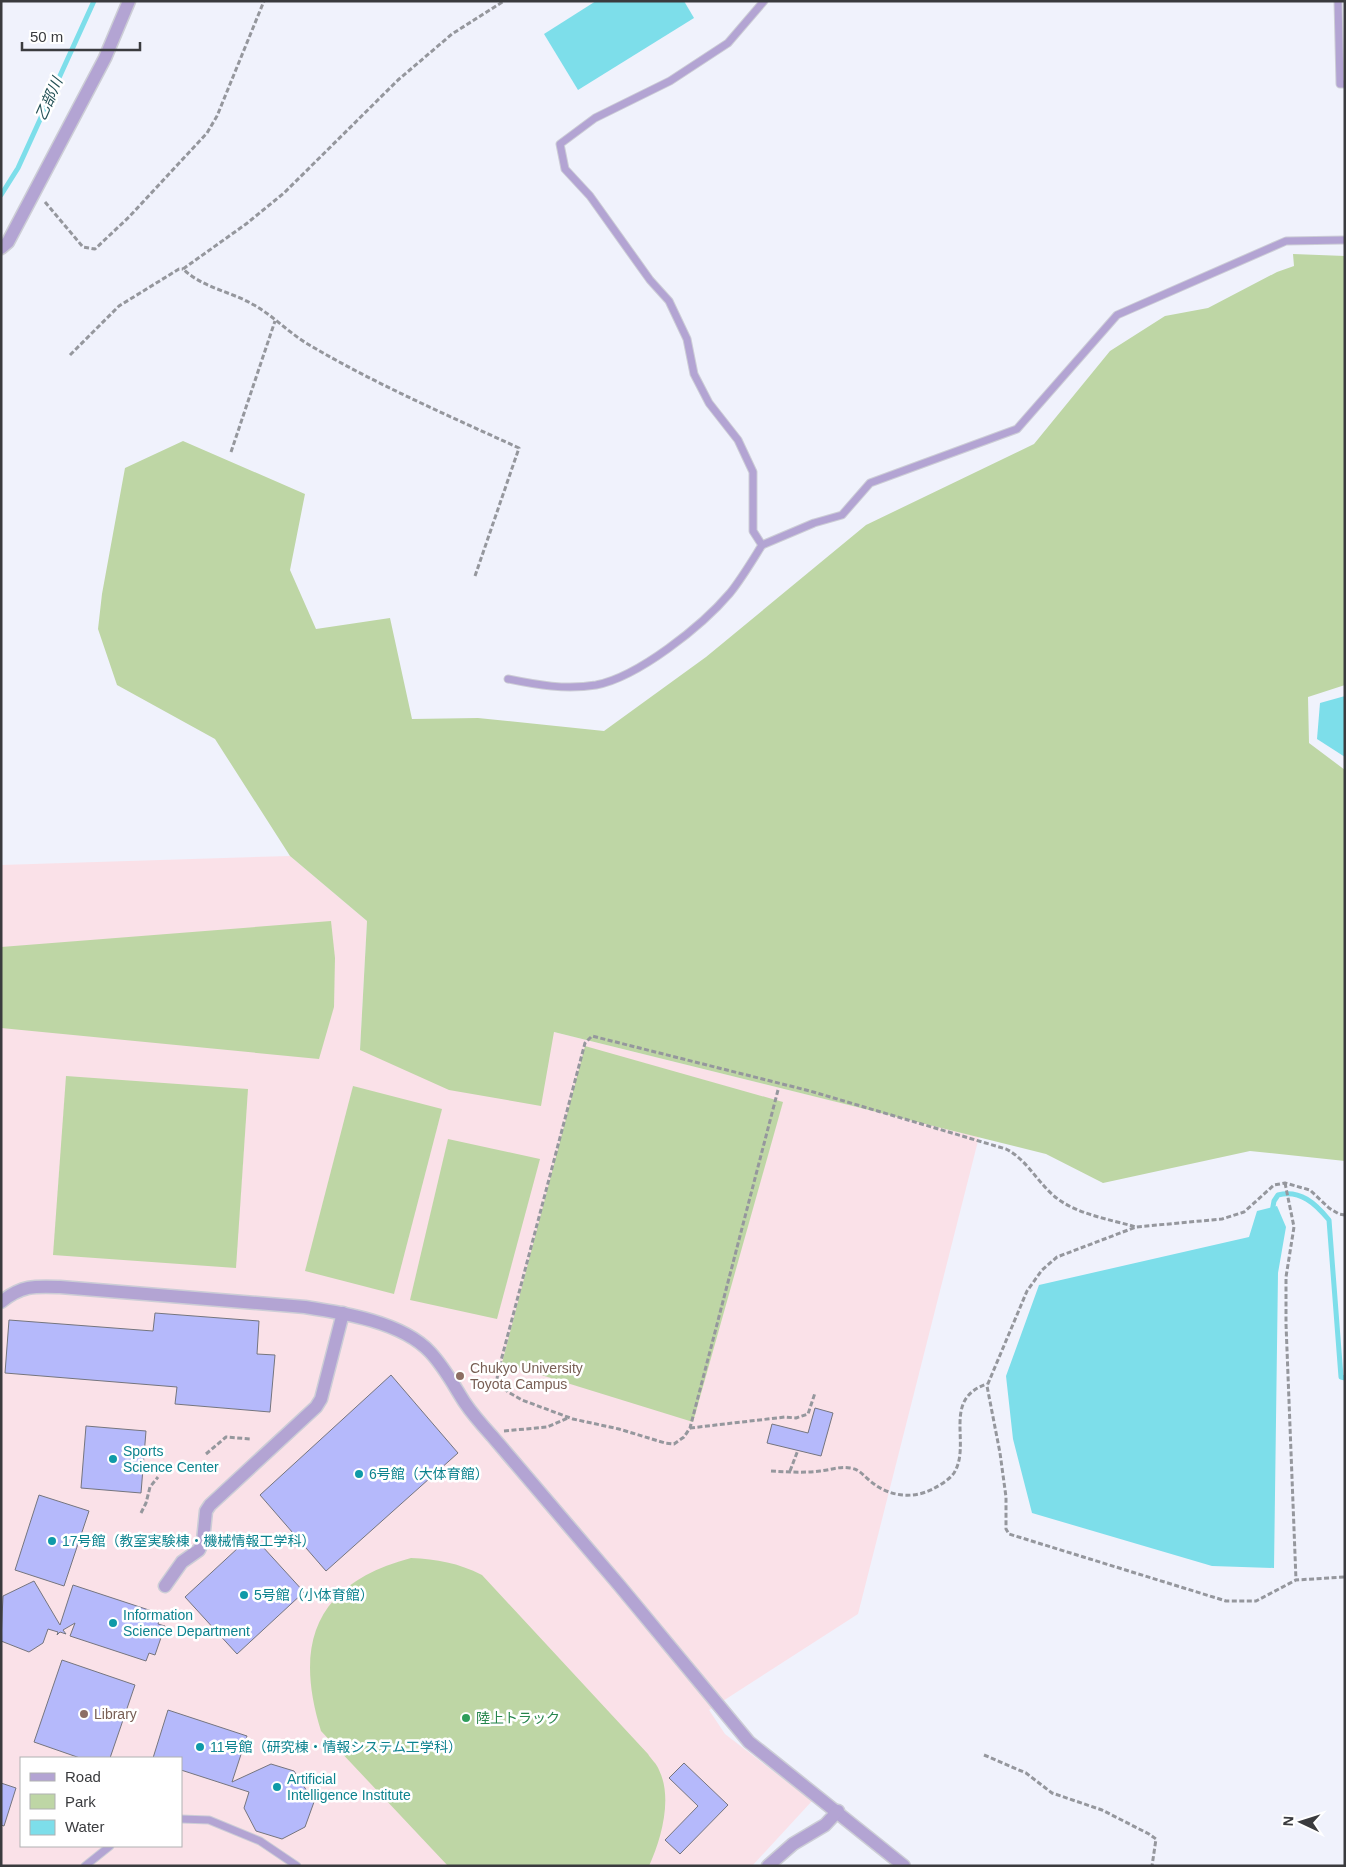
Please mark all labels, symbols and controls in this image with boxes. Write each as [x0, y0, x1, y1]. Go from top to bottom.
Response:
scale bar [22, 20, 140, 52]
text: 50 m [30, 28, 63, 45]
water label: 乙部川 [32, 73, 66, 123]
place label: Chukyo University Toyota Campus [470, 1360, 583, 1392]
marker: Chukyo University Toyota Campus [454, 1370, 466, 1382]
place label: Sports Science Center [123, 1443, 219, 1475]
marker: Sports Science Center [107, 1453, 119, 1465]
place label: 6号館（大体育館） [369, 1466, 489, 1482]
marker: 6号館（大体育館） [353, 1468, 365, 1480]
place label: 17号館（教室実験棟・機械情報工学科） [62, 1533, 316, 1549]
marker: 17号館（教室実験棟・機械情報工学科） [46, 1535, 58, 1547]
place label: 5号館（小体育館） [254, 1587, 374, 1603]
marker: 5号館（小体育館） [238, 1589, 250, 1601]
place label: Information Science Department [123, 1607, 250, 1639]
marker: Information Science Department [107, 1617, 119, 1629]
place label: Library [94, 1706, 137, 1722]
marker: Library [78, 1708, 90, 1720]
place label: 陸上トラック [476, 1710, 560, 1726]
marker: 陸上トラック [460, 1712, 472, 1724]
place label: 11号館（研究棟・情報システム工学科） [210, 1739, 462, 1755]
marker: 11号館（研究棟・情報システム工学科） [194, 1741, 206, 1753]
legend [20, 1757, 182, 1847]
text: Road [65, 1768, 101, 1785]
place label: Artificial Intelligence Institute [287, 1771, 411, 1803]
marker: Artificial Intelligence Institute [271, 1781, 283, 1793]
text: Park [65, 1793, 96, 1810]
north arrow [1276, 1797, 1326, 1847]
text: N [1280, 1815, 1296, 1827]
text: Water [65, 1818, 104, 1835]

